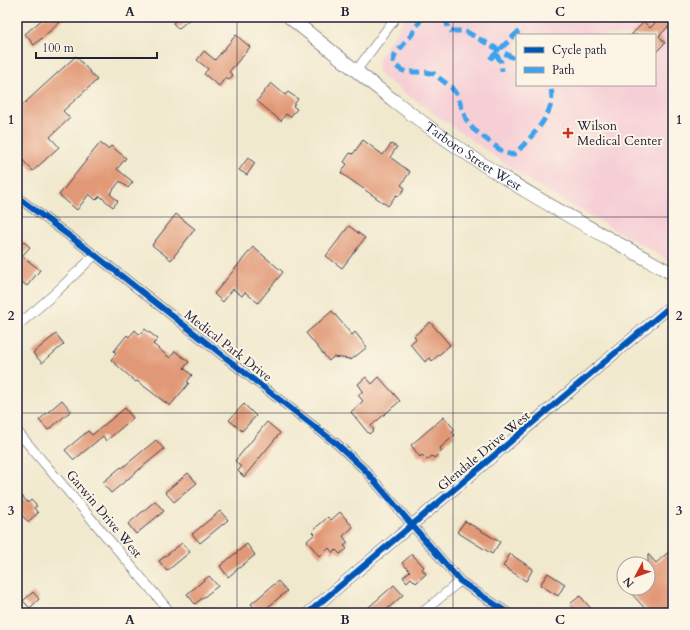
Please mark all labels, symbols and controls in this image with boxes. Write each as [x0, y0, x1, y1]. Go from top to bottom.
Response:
text: A [125, 3, 135, 21]
text: B [340, 3, 350, 21]
text: C [555, 3, 565, 21]
scale bar [36, 34, 157, 60]
legend [516, 34, 656, 86]
text: 100 m [42, 40, 75, 56]
text: Cycle path [552, 42, 607, 58]
text: Path [552, 62, 575, 78]
text: 1 [8, 111, 14, 129]
text: 1 [676, 111, 682, 129]
place label: Wilson Medical Center [576, 117, 662, 150]
street label: Tarboro Street West [421, 118, 525, 195]
marker: Wilson Medical Center [562, 127, 574, 139]
street label: Medical Park Drive [180, 306, 276, 386]
text: 2 [8, 307, 15, 325]
text: 2 [676, 307, 683, 325]
street label: Glendale Drive West [434, 407, 534, 495]
street label: Garwin Drive West [62, 466, 146, 562]
text: 3 [8, 502, 15, 520]
text: 3 [676, 502, 683, 520]
north arrow [616, 556, 656, 596]
text: N [620, 573, 638, 591]
text: A [125, 611, 135, 629]
text: B [340, 611, 350, 629]
text: C [555, 611, 565, 629]

